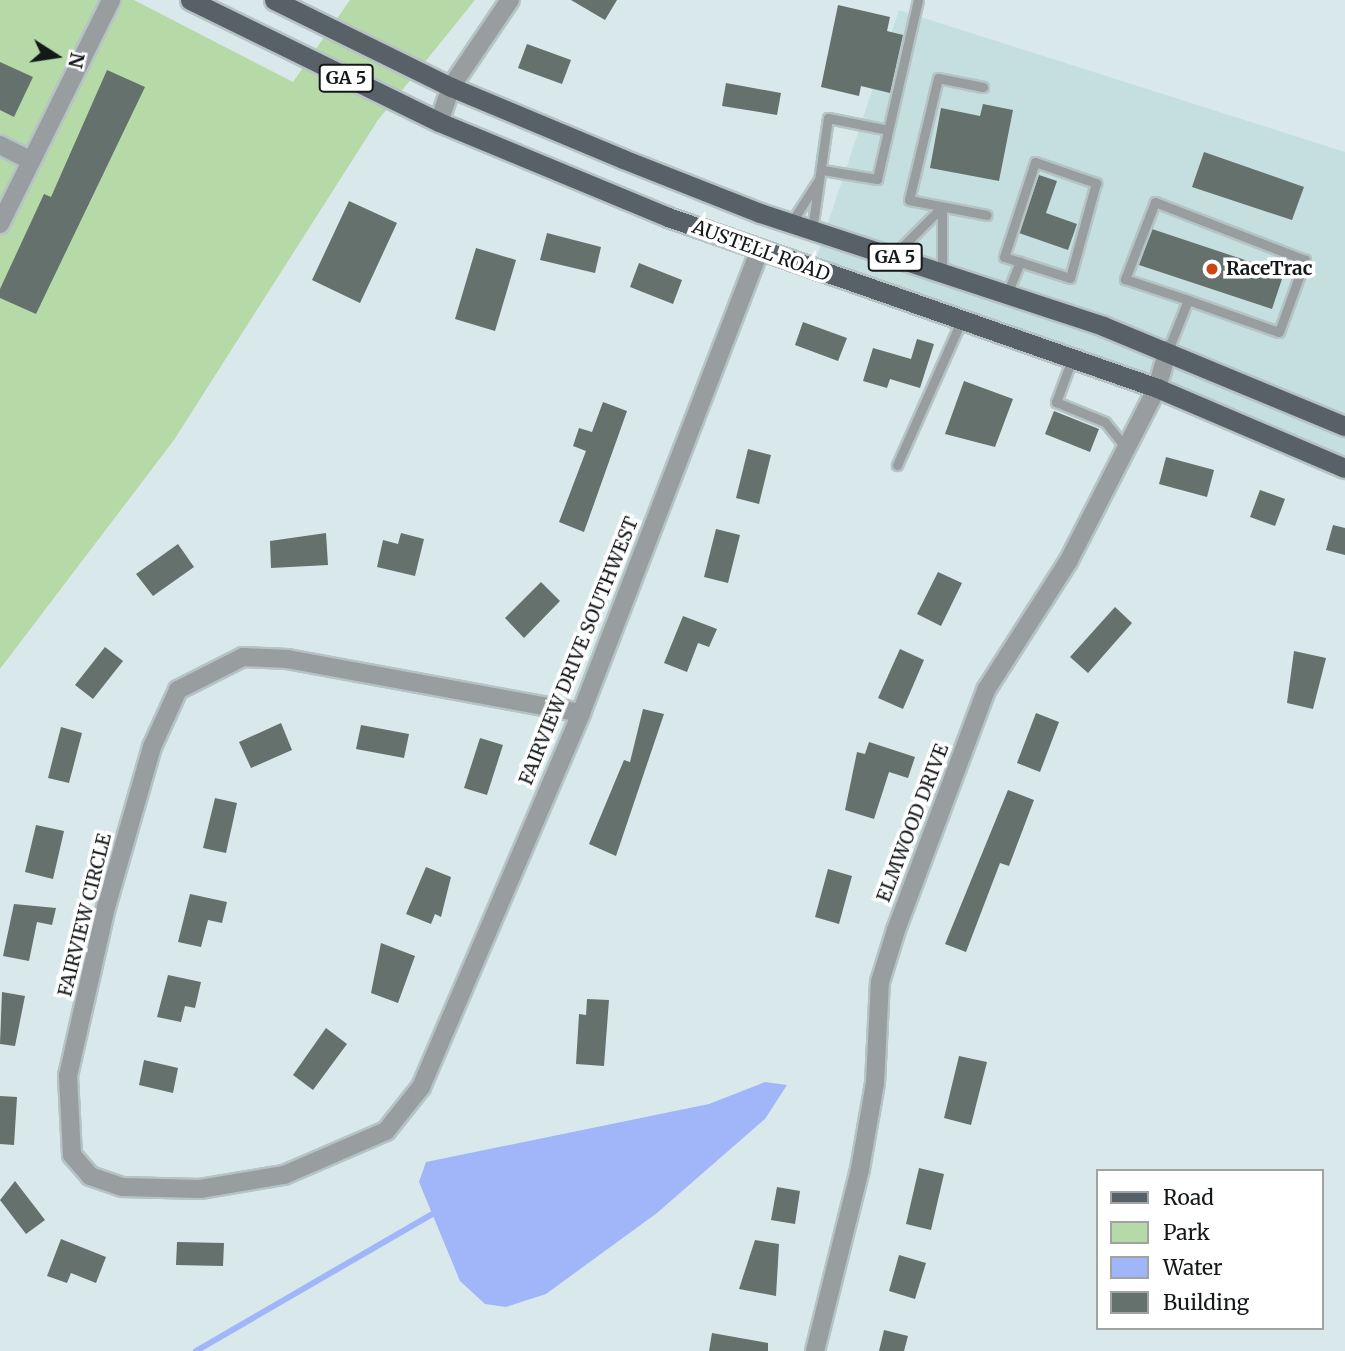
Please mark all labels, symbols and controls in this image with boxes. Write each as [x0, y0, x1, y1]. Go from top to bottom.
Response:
north arrow [21, 21, 91, 91]
text: N [63, 51, 90, 70]
road number: GA 5 [318, 64, 374, 92]
street label: AUSTELL ROAD [689, 216, 833, 286]
road number: GA 5 [867, 243, 923, 272]
place label: RaceTrac [1226, 258, 1312, 280]
marker: RaceTrac [1204, 261, 1220, 277]
street label: FAIRVIEW DRIVE SOUTHWEST [515, 514, 643, 788]
street label: ELMWOOD DRIVE [872, 741, 954, 905]
street label: FAIRVIEW CIRCLE [54, 831, 116, 999]
legend [1096, 1169, 1324, 1330]
text: Road [1163, 1184, 1214, 1211]
text: Park [1163, 1219, 1210, 1246]
text: Water [1163, 1254, 1222, 1281]
text: Building [1163, 1289, 1249, 1316]

